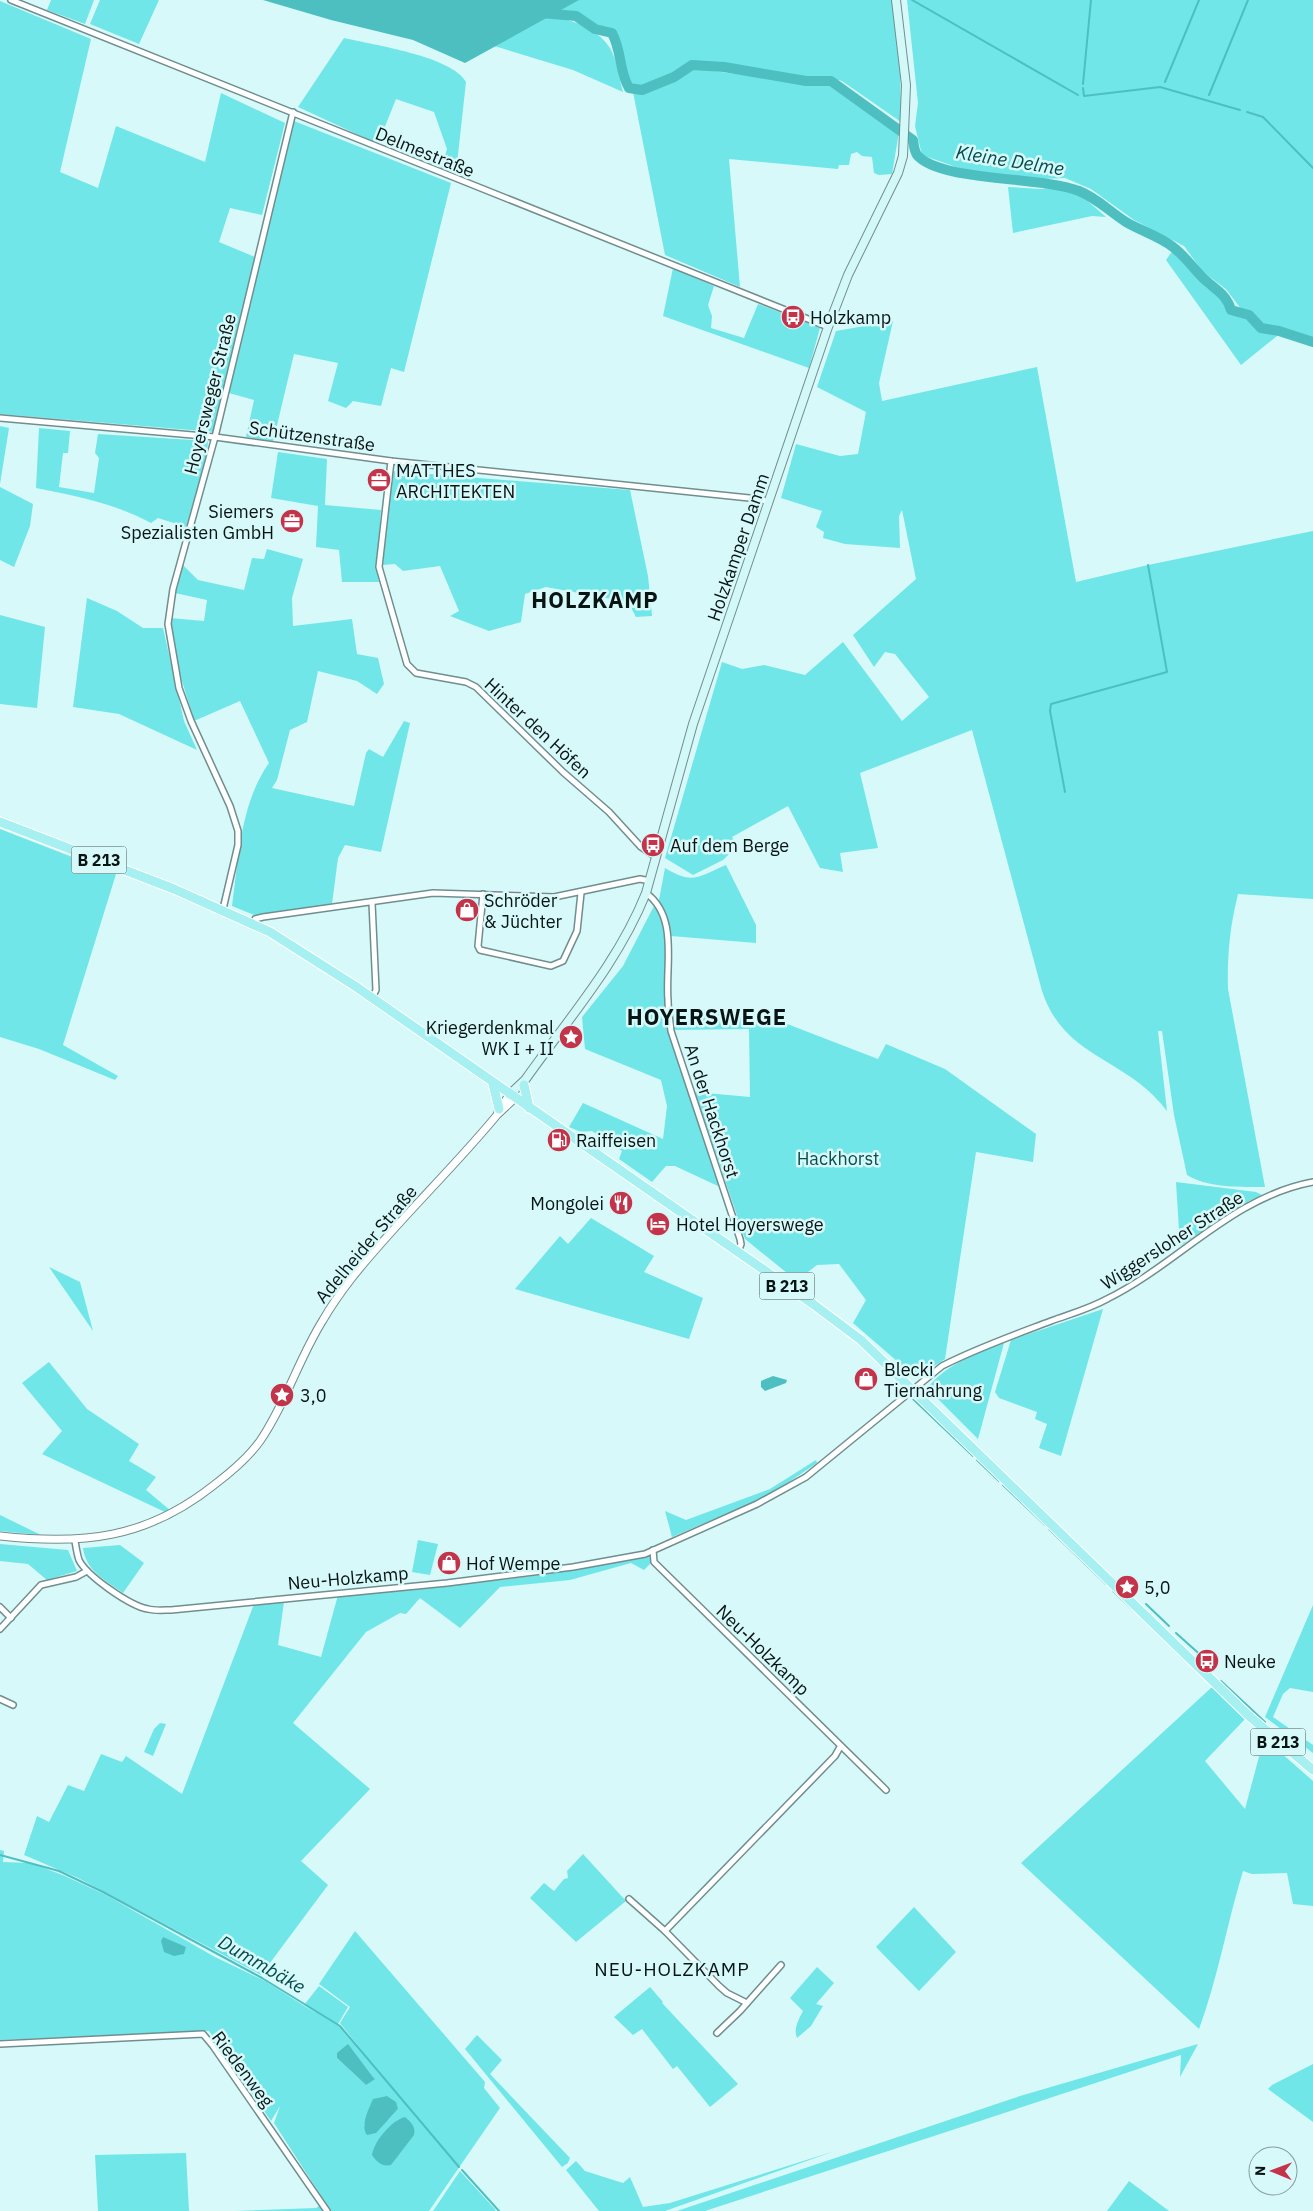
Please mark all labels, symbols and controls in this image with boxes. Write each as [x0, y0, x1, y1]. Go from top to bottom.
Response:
street label: Delmestraße [372, 122, 478, 182]
water label: Kleine Delme [954, 140, 1066, 180]
bus stop icon: Holzkamp [780, 304, 806, 330]
place label: Holzkamp [810, 306, 891, 329]
street label: Hoyersweger Straße [179, 311, 241, 477]
street label: Schützenstraße [247, 416, 377, 456]
place label: MATTHES ARCHITEKTEN [396, 459, 515, 503]
office icon: MATTHES ARCHITEKTEN [366, 467, 392, 493]
street label: Holzkamper Damm [702, 470, 774, 624]
place label: Siemers Spezialisten GmbH [121, 500, 274, 544]
office icon: Siemers Spezialisten GmbH [279, 508, 305, 534]
district label: HOLZKAMP [531, 585, 659, 614]
street label: Hinter den Höfen [480, 673, 596, 783]
bus stop icon: Auf dem Berge [640, 832, 666, 858]
place label: Auf dem Berge [670, 834, 789, 857]
road number: B 213 [72, 846, 126, 874]
place label: Schröder & Jüchter [484, 889, 563, 933]
shop icon: Schröder & Jüchter [454, 897, 480, 923]
district label: HOYERSWEGE [627, 1002, 787, 1031]
place label: Kriegerdenkmal WK I + II [426, 1016, 554, 1060]
place icon: Kriegerdenkmal WK I + II [558, 1024, 584, 1050]
street label: An der Hackhorst [679, 1041, 745, 1181]
fuel station icon: Raiffeisen [546, 1127, 572, 1153]
place label: Raiffeisen [576, 1129, 656, 1152]
park label: Hackhorst [797, 1147, 879, 1170]
street label: Adelheider Straße [310, 1180, 422, 1308]
street label: Wiggersloher Straße [1097, 1185, 1248, 1295]
restaurant icon: Mongolei [608, 1190, 634, 1216]
place label: Mongolei [530, 1192, 604, 1215]
hotel icon: Hotel Hoyerswege [645, 1211, 671, 1237]
place label: Hotel Hoyerswege [676, 1213, 824, 1236]
road number: B 213 [760, 1272, 814, 1300]
place label: Blecki Tiernahrung [884, 1358, 982, 1402]
shop icon: Blecki Tiernahrung [853, 1366, 879, 1392]
place icon: 3,0 [269, 1382, 295, 1408]
place label: 3,0 [300, 1384, 327, 1407]
shop icon: Hof Wempe [436, 1550, 462, 1576]
place label: Hof Wempe [466, 1552, 561, 1575]
street label: Neu-Holzkamp [287, 1561, 409, 1595]
place icon: 5,0 [1114, 1574, 1140, 1600]
place label: 5,0 [1144, 1576, 1171, 1599]
street label: Neu-Holzkamp [711, 1600, 815, 1700]
bus stop icon: Neuke [1194, 1648, 1220, 1674]
place label: Neuke [1224, 1650, 1276, 1673]
road number: B 213 [1250, 1728, 1306, 1755]
water label: Dummbäke [214, 1929, 310, 1999]
district label: NEU-HOLZKAMP [594, 1957, 750, 1981]
street label: Riedenweg [207, 2026, 279, 2112]
north arrow [1248, 2146, 1298, 2196]
text: N [1251, 2166, 1269, 2176]

